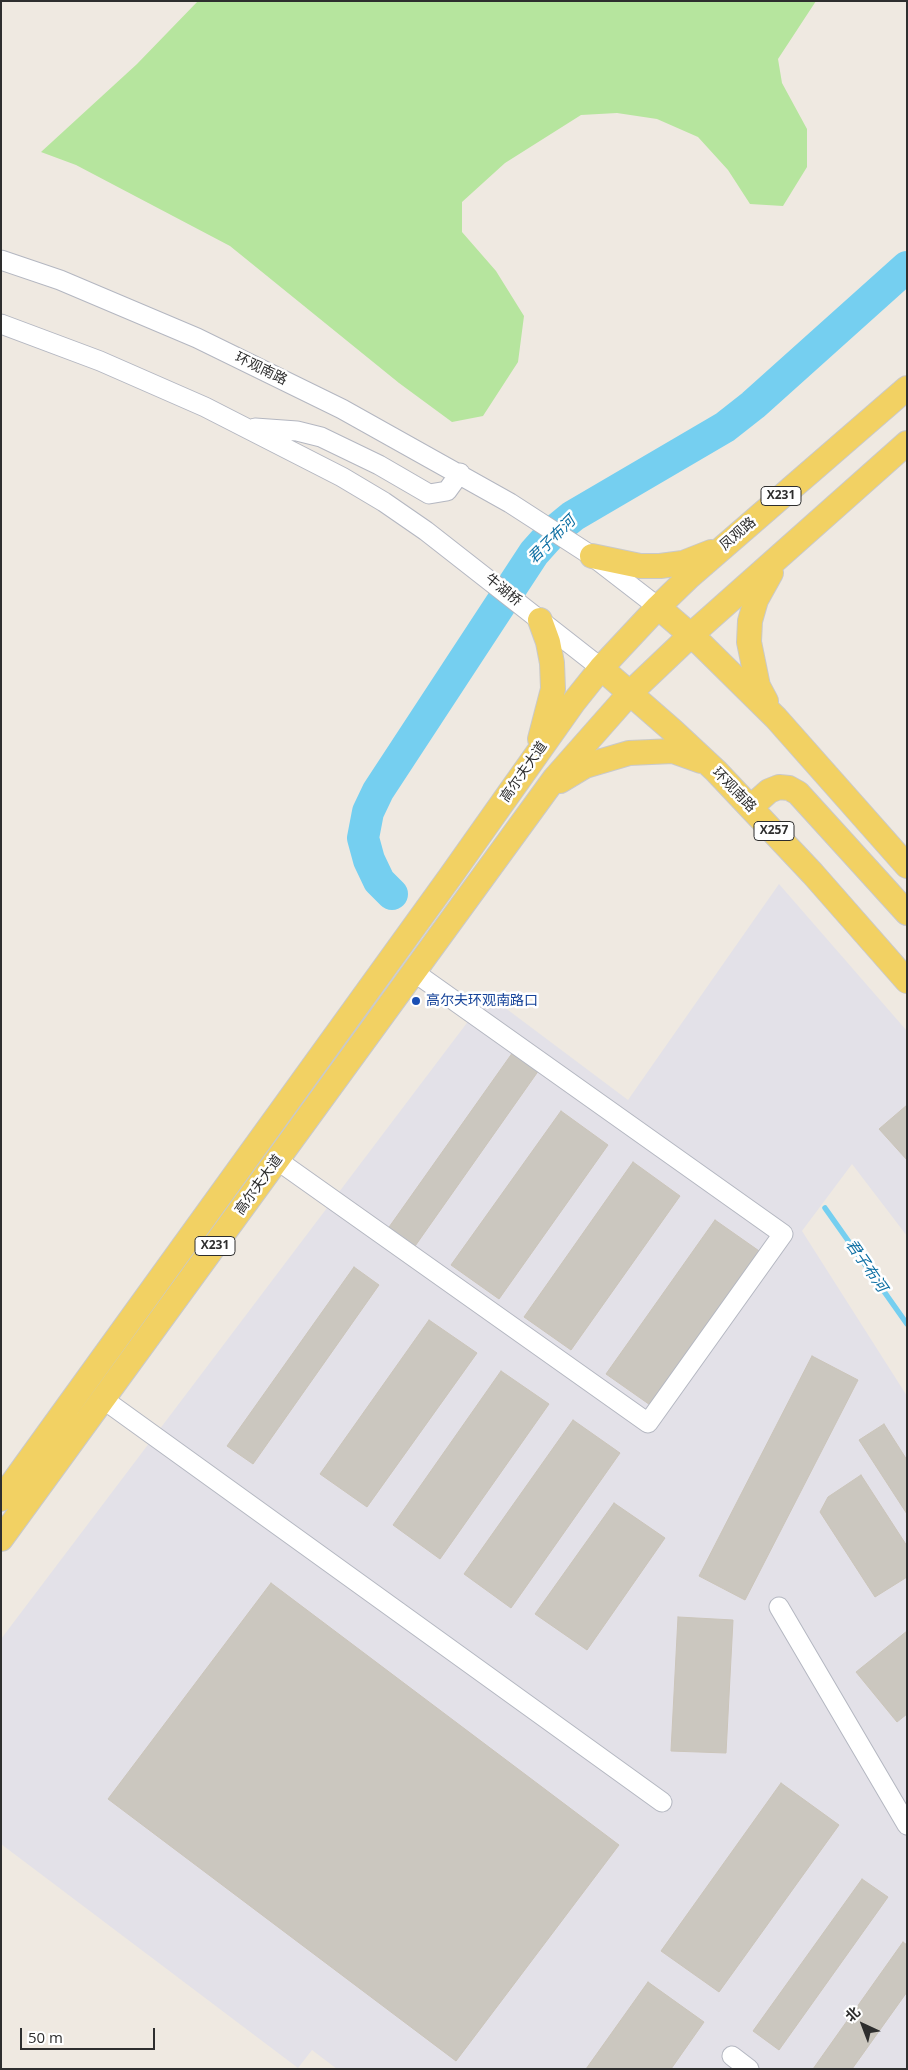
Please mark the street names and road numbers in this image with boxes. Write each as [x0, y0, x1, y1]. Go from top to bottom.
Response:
street label: 环观南路 [232, 349, 290, 389]
road number: X231 [761, 486, 801, 506]
street label: 凤观路 [717, 514, 759, 554]
street label: 牛湖桥 [481, 570, 525, 610]
street label: 高尔夫大道 [497, 739, 551, 805]
street label: 环观南路 [709, 764, 759, 816]
road number: X257 [754, 821, 794, 840]
street label: 高尔夫大道 [232, 1152, 286, 1218]
road number: X231 [195, 1236, 235, 1256]

